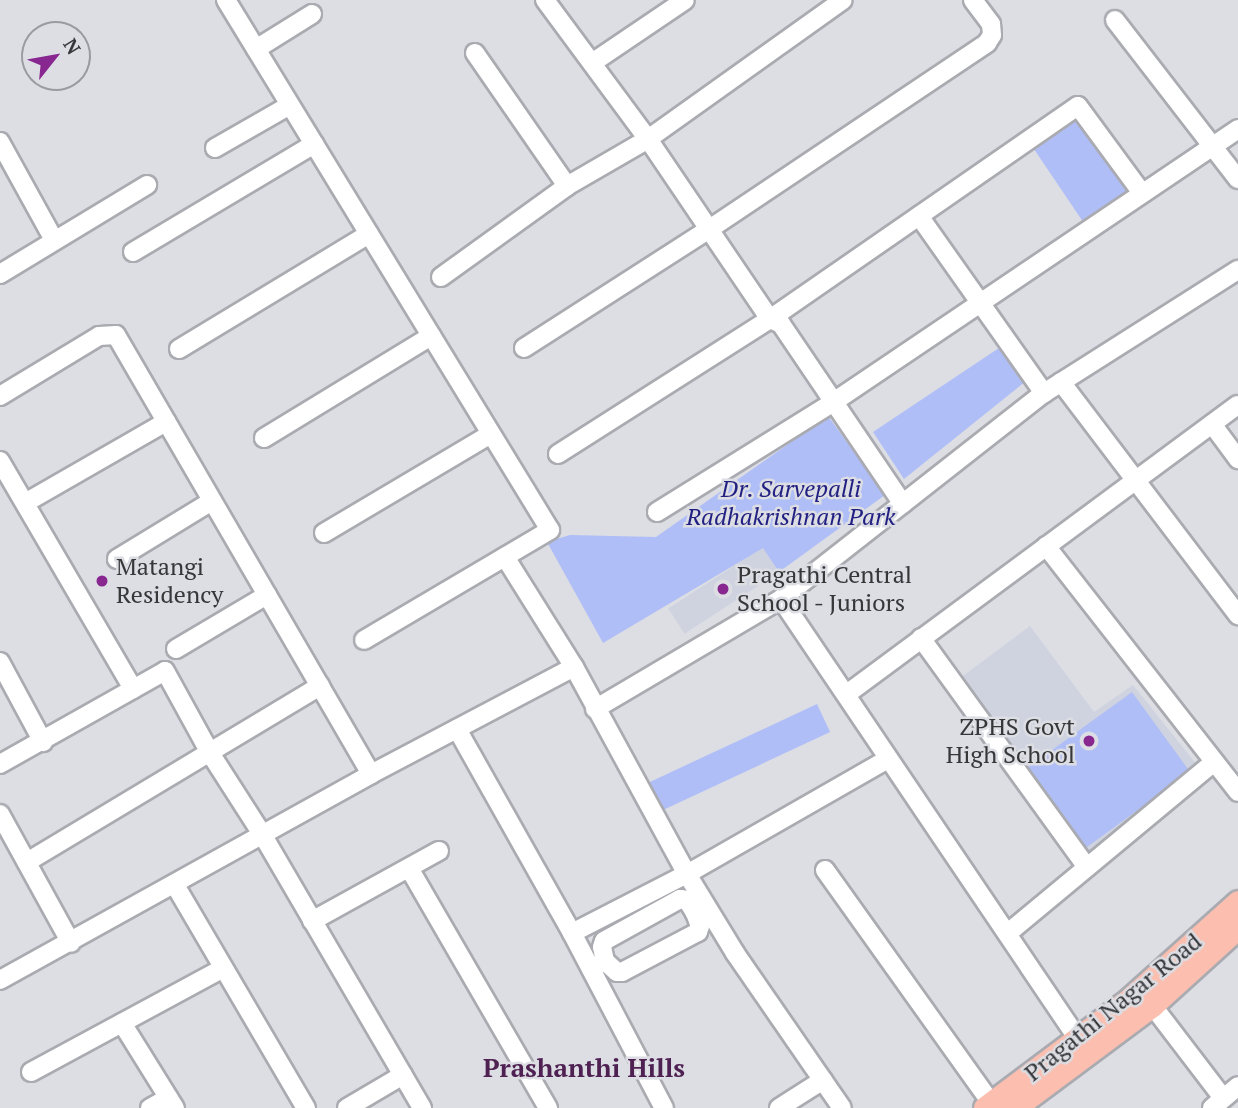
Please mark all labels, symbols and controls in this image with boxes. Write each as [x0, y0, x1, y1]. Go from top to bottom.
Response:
north arrow [21, 21, 91, 91]
text: N [58, 33, 87, 59]
park label: Dr. Sarvepalli Radhakrishnan Park [686, 475, 896, 531]
place label: Matangi Residency [116, 553, 223, 609]
place label: Pragathi Central School - Juniors [737, 561, 912, 617]
marker: Matangi Residency [94, 573, 110, 589]
marker: Pragathi Central School - Juniors [715, 581, 731, 597]
place label: ZPHS Govt High School [946, 713, 1075, 769]
marker: ZPHS Govt High School [1081, 733, 1097, 749]
street label: Pragathi Nagar Road [1019, 927, 1207, 1087]
district label: Prashanthi Hills [483, 1052, 685, 1084]

